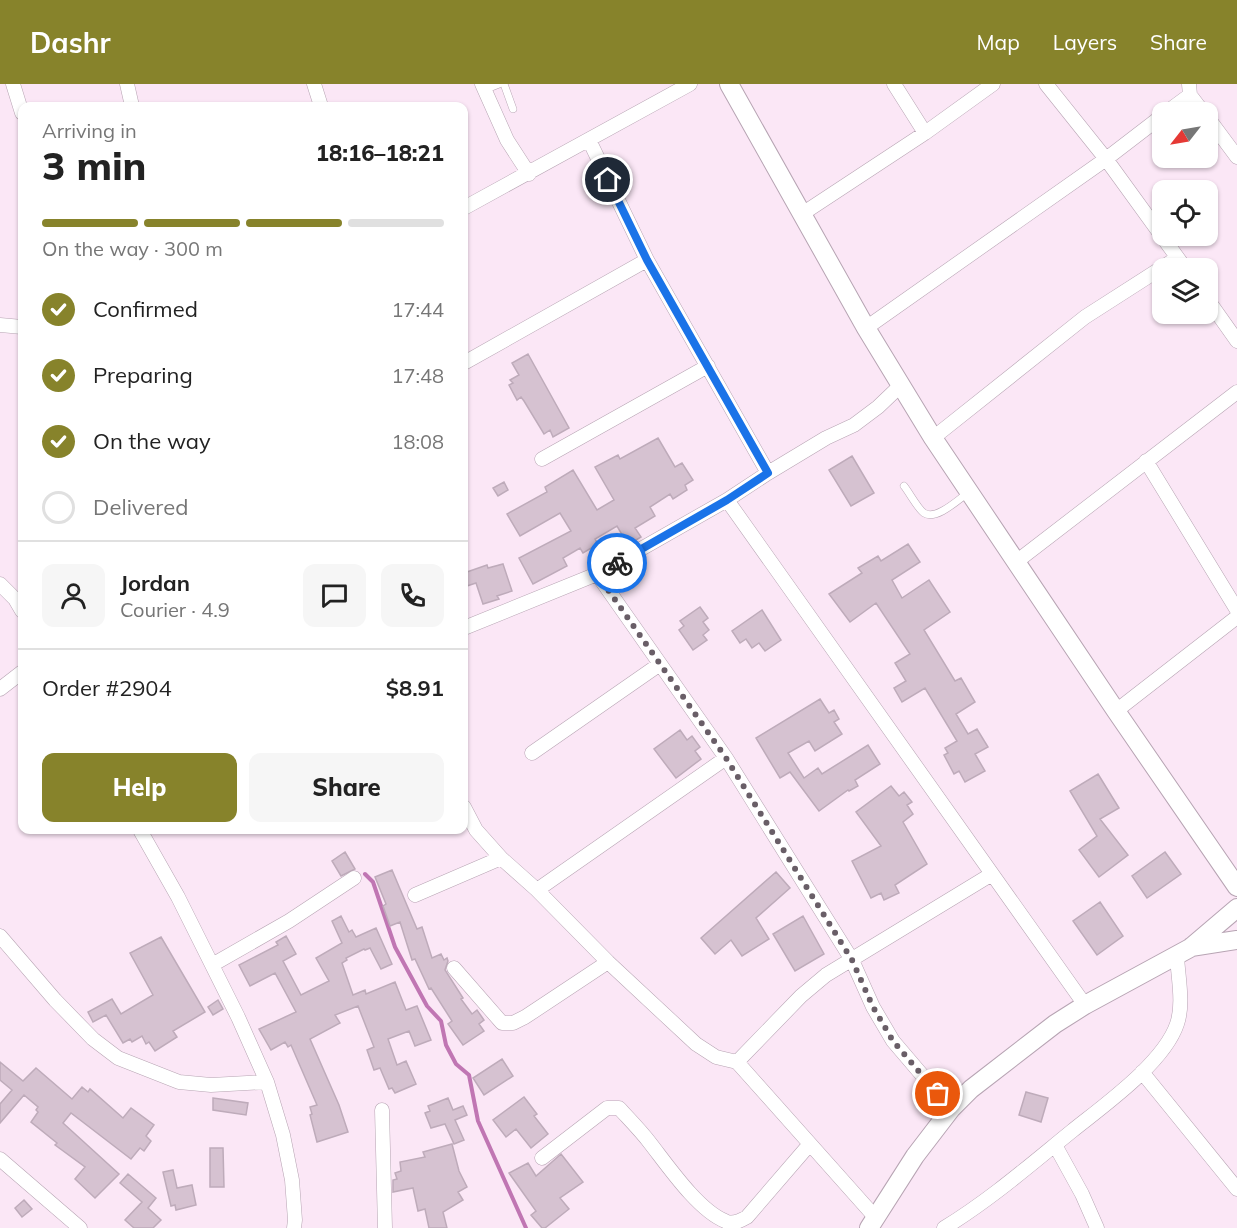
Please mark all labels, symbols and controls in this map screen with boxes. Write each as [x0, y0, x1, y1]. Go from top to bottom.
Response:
text: Dashr [30, 25, 111, 60]
text: Map [977, 29, 1020, 55]
text: Layers [1053, 29, 1117, 55]
text: Share [1150, 29, 1207, 55]
north arrow [1152, 102, 1218, 168]
map controls [1152, 102, 1218, 324]
text: Arriving in [42, 118, 137, 143]
text: 18:16–18:21 [316, 139, 444, 167]
text: 3 min [42, 141, 147, 190]
pin [582, 154, 633, 205]
icon: home [591, 163, 624, 196]
button: locate [1152, 180, 1218, 246]
text: On the way · 300 m [42, 236, 223, 261]
button: layers [1152, 258, 1218, 324]
icon: check [42, 293, 75, 326]
text: Confirmed [93, 295, 198, 323]
text: 17:44 [391, 297, 444, 322]
icon: check [42, 359, 75, 392]
text: Preparing [93, 361, 193, 389]
text: 17:48 [391, 363, 444, 388]
icon: check [42, 425, 75, 458]
text: On the way [93, 427, 211, 455]
text: 18:08 [391, 429, 444, 454]
text: Delivered [93, 493, 188, 521]
courier [587, 533, 647, 593]
icon: bike [601, 547, 634, 580]
button: person [42, 564, 105, 627]
button: chat [303, 564, 366, 627]
button: phone [381, 564, 444, 627]
text: Jordan [120, 569, 190, 597]
text: Courier · 4.9 [120, 597, 230, 622]
text: Order #2904 [42, 674, 172, 702]
text: $8.91 [386, 674, 444, 702]
button: Help [42, 753, 237, 822]
button: Share [249, 753, 444, 822]
pin [912, 1068, 963, 1119]
icon: bag [921, 1077, 954, 1110]

